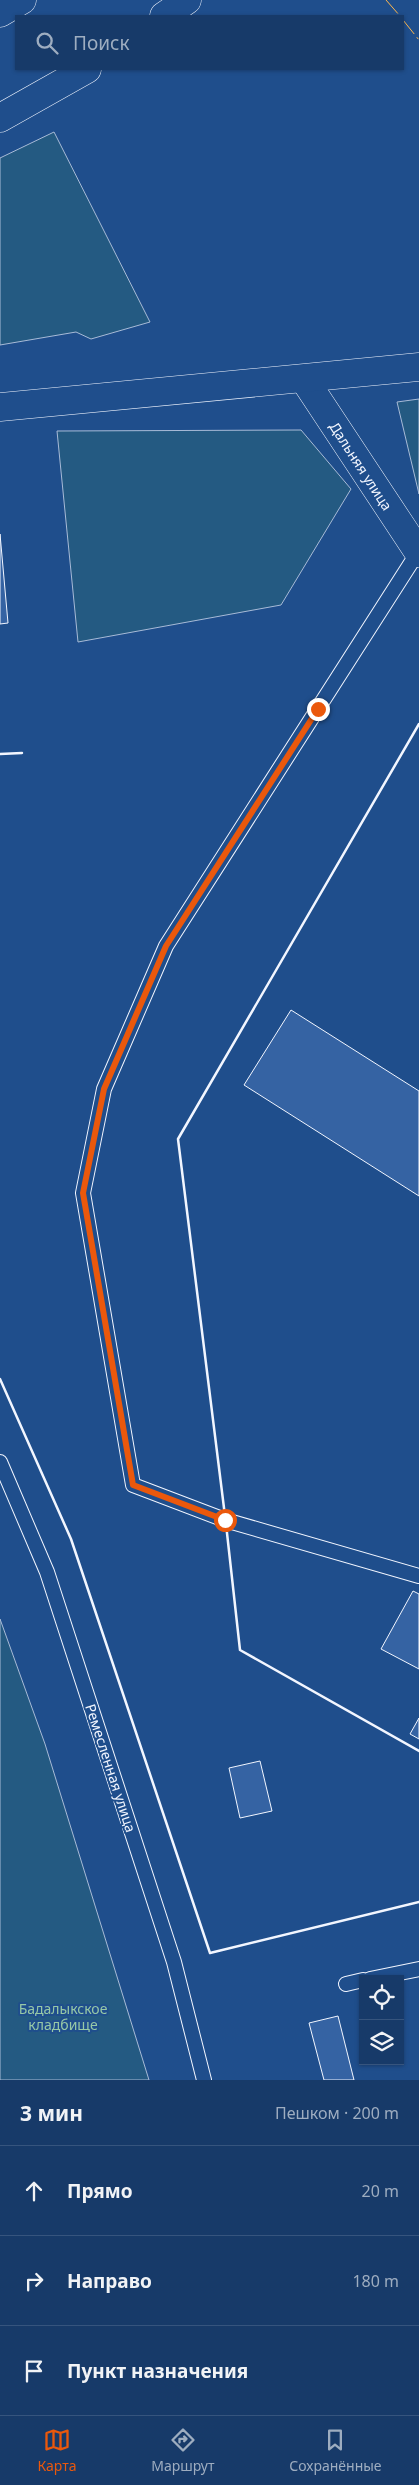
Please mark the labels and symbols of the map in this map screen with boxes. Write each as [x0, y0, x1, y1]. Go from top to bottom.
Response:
street label: Дальняя улица [325, 418, 397, 514]
route end [307, 698, 330, 721]
route start [214, 1509, 237, 1532]
street label: Ремесленная улица [81, 1701, 141, 1835]
park label: Бадалыкское кладбище [19, 1999, 108, 2034]

